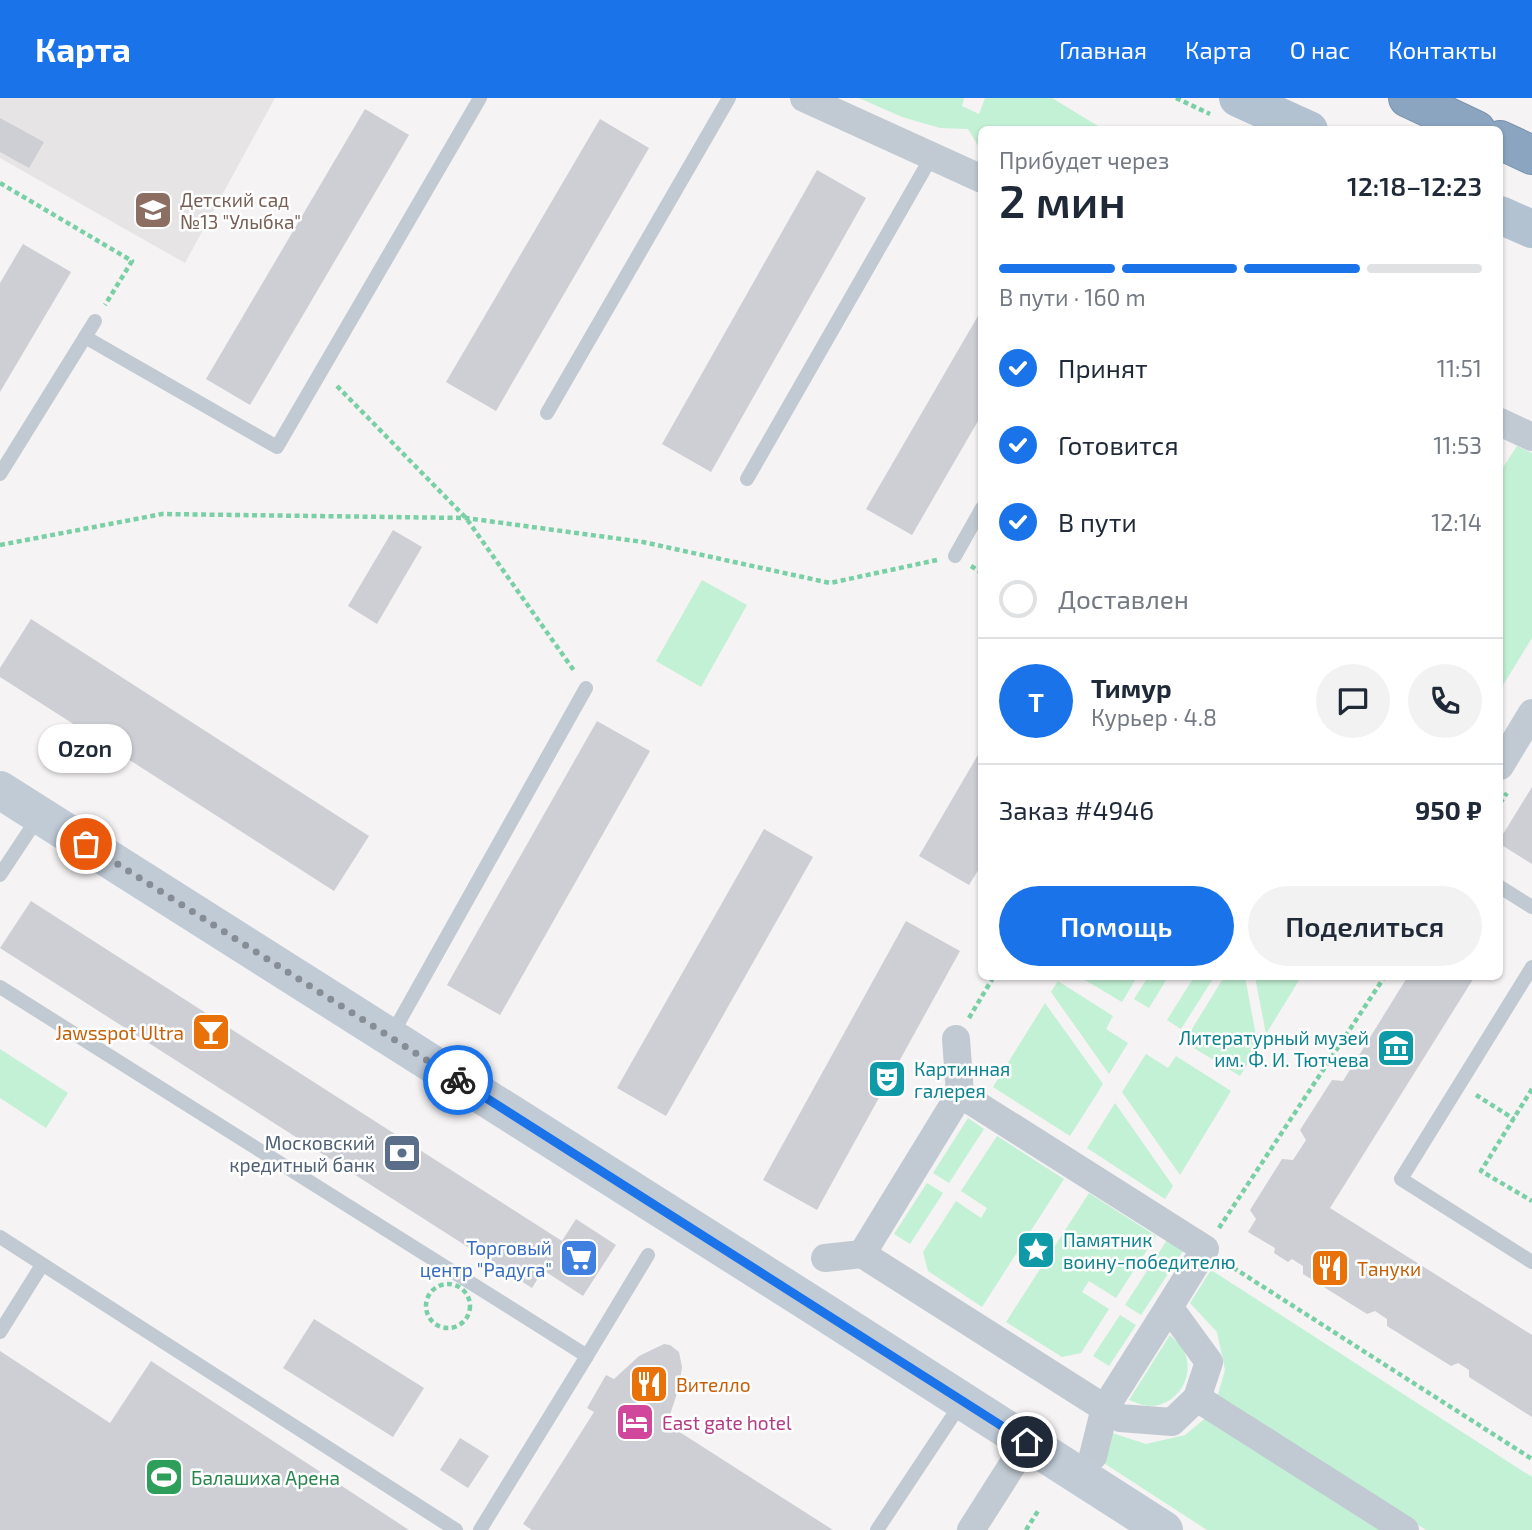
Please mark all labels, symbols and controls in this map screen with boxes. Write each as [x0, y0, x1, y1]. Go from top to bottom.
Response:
text: Карта [35, 29, 131, 69]
text: Главная [1059, 35, 1147, 64]
text: Карта [1185, 35, 1252, 64]
text: О нас [1290, 35, 1350, 64]
text: Контакты [1388, 35, 1497, 64]
text: Прибудет через [999, 146, 1169, 174]
text: 12:18–12:23 [1347, 170, 1482, 201]
text: 2 мин [999, 172, 1126, 227]
place label: Детский сад №13 "Улыбка" [180, 188, 301, 233]
school or university icon: Детский сад №13 "Улыбка" [132, 189, 174, 231]
text: В пути · 160 m [999, 283, 1146, 311]
icon: check [999, 349, 1037, 387]
text: Принят [1058, 352, 1148, 383]
text: 11:51 [1437, 354, 1482, 382]
icon: check [999, 426, 1037, 464]
text: Готовится [1058, 429, 1179, 460]
text: 11:53 [1433, 431, 1482, 459]
icon: check [999, 503, 1037, 541]
text: В пути [1058, 506, 1137, 537]
text: 12:14 [1431, 508, 1482, 536]
text: Доставлен [1058, 583, 1189, 614]
button: chat [1316, 664, 1390, 738]
button: phone [1408, 664, 1482, 738]
text: Тимур [1091, 672, 1172, 703]
text: Т [1028, 686, 1044, 717]
text: Курьер · 4.8 [1091, 703, 1217, 731]
callout: Ozon [39, 725, 133, 774]
text: Ozon [58, 734, 112, 762]
text: Заказ #4946 [999, 794, 1154, 825]
text: 950 ₽ [1415, 794, 1482, 825]
pin [56, 814, 116, 874]
icon: bag [67, 825, 105, 863]
button: Помощь [999, 886, 1234, 966]
button: Поделиться [1248, 886, 1482, 966]
bar icon: Jawsspot Ultra [190, 1011, 232, 1053]
place label: Jawsspot Ultra [55, 1021, 184, 1044]
place label: Литературный музей им. Ф. И. Тютчева [1179, 1026, 1369, 1071]
museum icon: Литературный музей им. Ф. И. Тютчева [1375, 1027, 1417, 1069]
courier [423, 1045, 493, 1115]
place label: Картинная галерея [914, 1057, 1010, 1102]
theatre icon: Картинная галерея [866, 1058, 908, 1100]
icon: bike [439, 1061, 477, 1099]
place label: Московский кредитный банк [229, 1131, 375, 1176]
bank icon: Московский кредитный банк [381, 1132, 423, 1174]
place label: Памятник воину-победителю [1063, 1228, 1236, 1274]
place icon: Памятник воину-победителю [1015, 1229, 1057, 1271]
place label: Торговый центр "Радуга" [420, 1236, 552, 1282]
supermarket icon: Торговый центр "Радуга" [558, 1237, 600, 1279]
restaurant icon: Тануки [1309, 1247, 1351, 1289]
place label: Тануки [1357, 1257, 1421, 1281]
restaurant icon: Вителло [628, 1363, 670, 1405]
place label: Вителло [676, 1373, 751, 1396]
hotel icon: East gate hotel [614, 1401, 656, 1443]
place label: East gate hotel [662, 1411, 792, 1434]
pin [997, 1412, 1057, 1472]
icon: home [1008, 1423, 1046, 1461]
sports icon: Балашиха Арена [143, 1456, 185, 1498]
place label: Балашиха Арена [191, 1466, 340, 1489]

